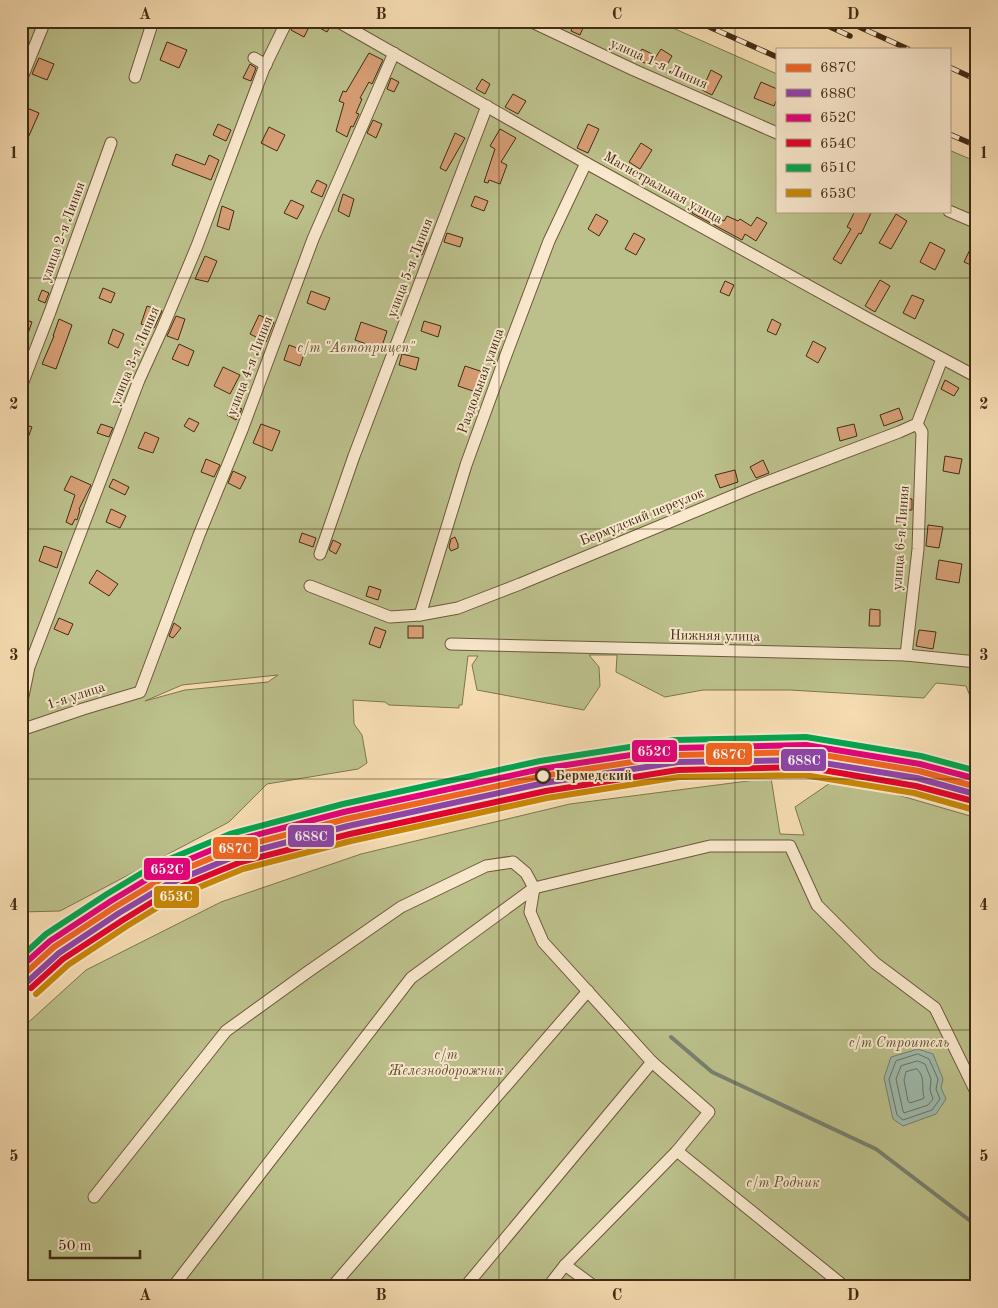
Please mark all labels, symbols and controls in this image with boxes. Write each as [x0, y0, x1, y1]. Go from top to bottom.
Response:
text: A [139, 7, 151, 23]
text: B [375, 7, 387, 23]
text: C [612, 7, 622, 23]
text: D [847, 7, 859, 23]
street label: улица 1-я Линия [608, 36, 710, 92]
legend [776, 48, 950, 212]
text: 687С [820, 61, 856, 76]
text: 688С [820, 87, 856, 102]
text: 652С [820, 111, 856, 126]
text: 654С [820, 137, 856, 152]
text: 1 [9, 146, 19, 162]
text: 1 [979, 146, 989, 162]
street label: Магистральная улица [601, 149, 725, 227]
text: 651С [820, 161, 856, 176]
street label: улица 2-я Линия [38, 180, 88, 284]
text: 653С [820, 187, 856, 202]
street label: улица 5-я Линия [385, 216, 435, 320]
street label: улица 3-я Линия [108, 305, 162, 407]
street label: улица 4-я Линия [225, 314, 275, 418]
street label: Раздольная улица [455, 326, 507, 435]
park label: с/т "Автоприцеп" [297, 341, 415, 356]
text: 2 [9, 397, 19, 413]
text: 2 [979, 397, 989, 413]
street label: улица 6-я Линия [890, 485, 912, 591]
street label: Бермудский переулок [578, 486, 706, 548]
street label: Нижняя улица [670, 628, 760, 644]
text: 3 [9, 648, 19, 664]
text: 3 [979, 648, 989, 664]
street label: 1-я улица [45, 680, 107, 712]
line badge: 652С [631, 739, 678, 763]
line badge: 687С [705, 742, 753, 766]
text: 652С [637, 745, 671, 759]
text: 687С [712, 748, 746, 762]
line badge: 688С [780, 748, 827, 772]
text: 688С [787, 754, 821, 768]
marker: Бермедский [535, 768, 551, 784]
place label: Бермедский [555, 769, 632, 783]
line badge: 688С [287, 824, 335, 848]
text: 688С [294, 830, 328, 844]
line badge: 687С [212, 836, 259, 860]
text: 687С [218, 842, 252, 856]
line badge: 652С [143, 857, 191, 881]
text: 652С [150, 863, 184, 877]
line badge: 653С [153, 885, 200, 909]
text: 653С [159, 890, 193, 904]
text: 4 [9, 898, 19, 914]
text: 4 [979, 898, 989, 914]
park label: с/т Строитель [849, 1036, 949, 1051]
park label: с/т Железнодорожник [388, 1048, 504, 1079]
text: 5 [9, 1149, 19, 1165]
text: 5 [979, 1149, 989, 1165]
park label: с/т Родник [746, 1176, 820, 1190]
scale bar [50, 1228, 140, 1260]
text: 50 m [58, 1239, 92, 1254]
text: A [139, 1288, 151, 1304]
text: B [375, 1288, 387, 1304]
text: C [612, 1288, 622, 1304]
text: D [847, 1288, 859, 1304]

